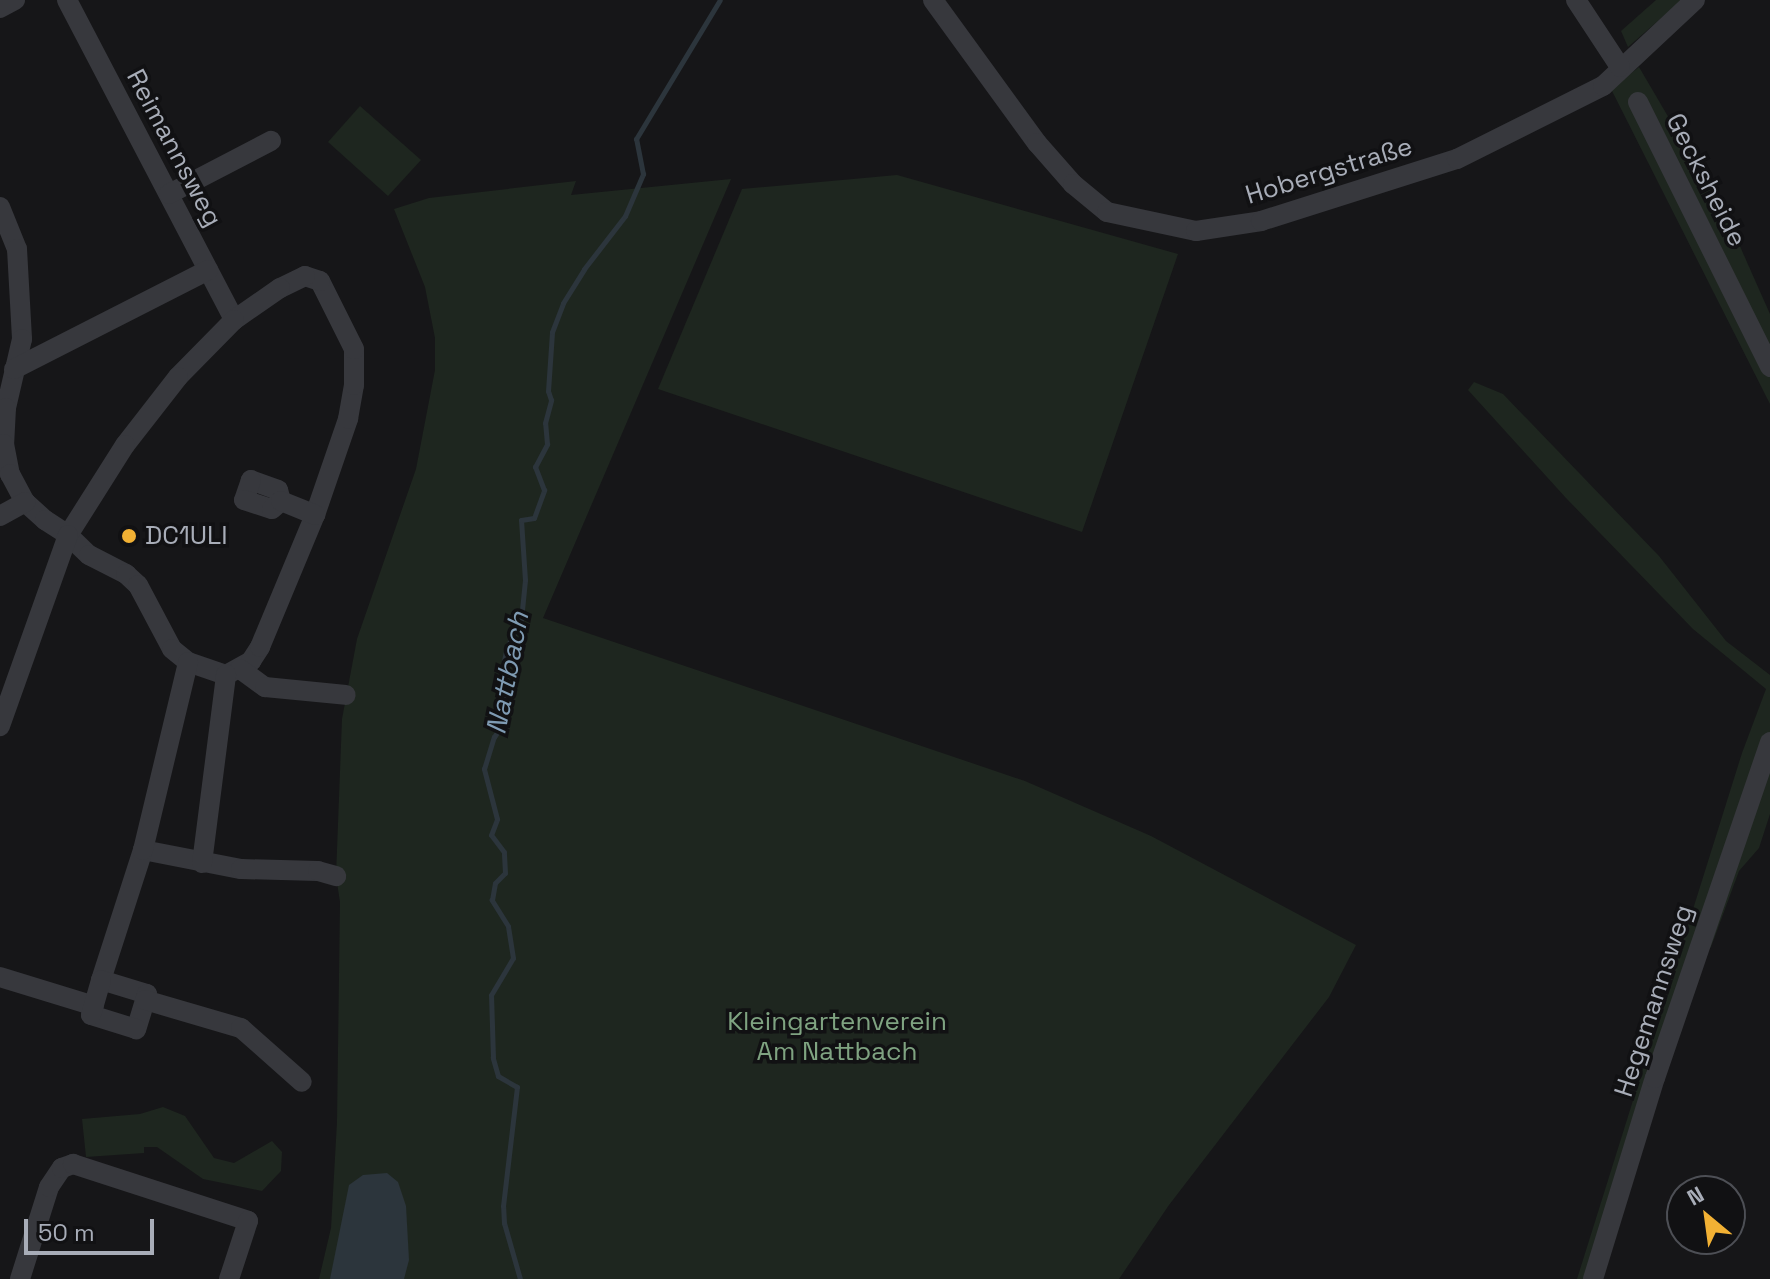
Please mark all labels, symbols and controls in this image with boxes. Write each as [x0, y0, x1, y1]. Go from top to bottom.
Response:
street label: Reimannsweg [120, 64, 228, 232]
street label: Gecksheide [1659, 108, 1753, 252]
street label: Hobergstraße [1242, 131, 1416, 211]
place label: DC1ULI [145, 520, 228, 552]
marker: DC1ULI [120, 527, 138, 545]
water label: Nattbach [479, 609, 535, 737]
street label: Hegemannsweg [1608, 901, 1700, 1101]
park label: Kleingartenverein Am Nattbach [727, 1006, 947, 1068]
north arrow [1666, 1175, 1746, 1255]
text: N [1682, 1180, 1709, 1212]
scale bar [28, 1203, 158, 1253]
text: 50 m [38, 1217, 95, 1248]

